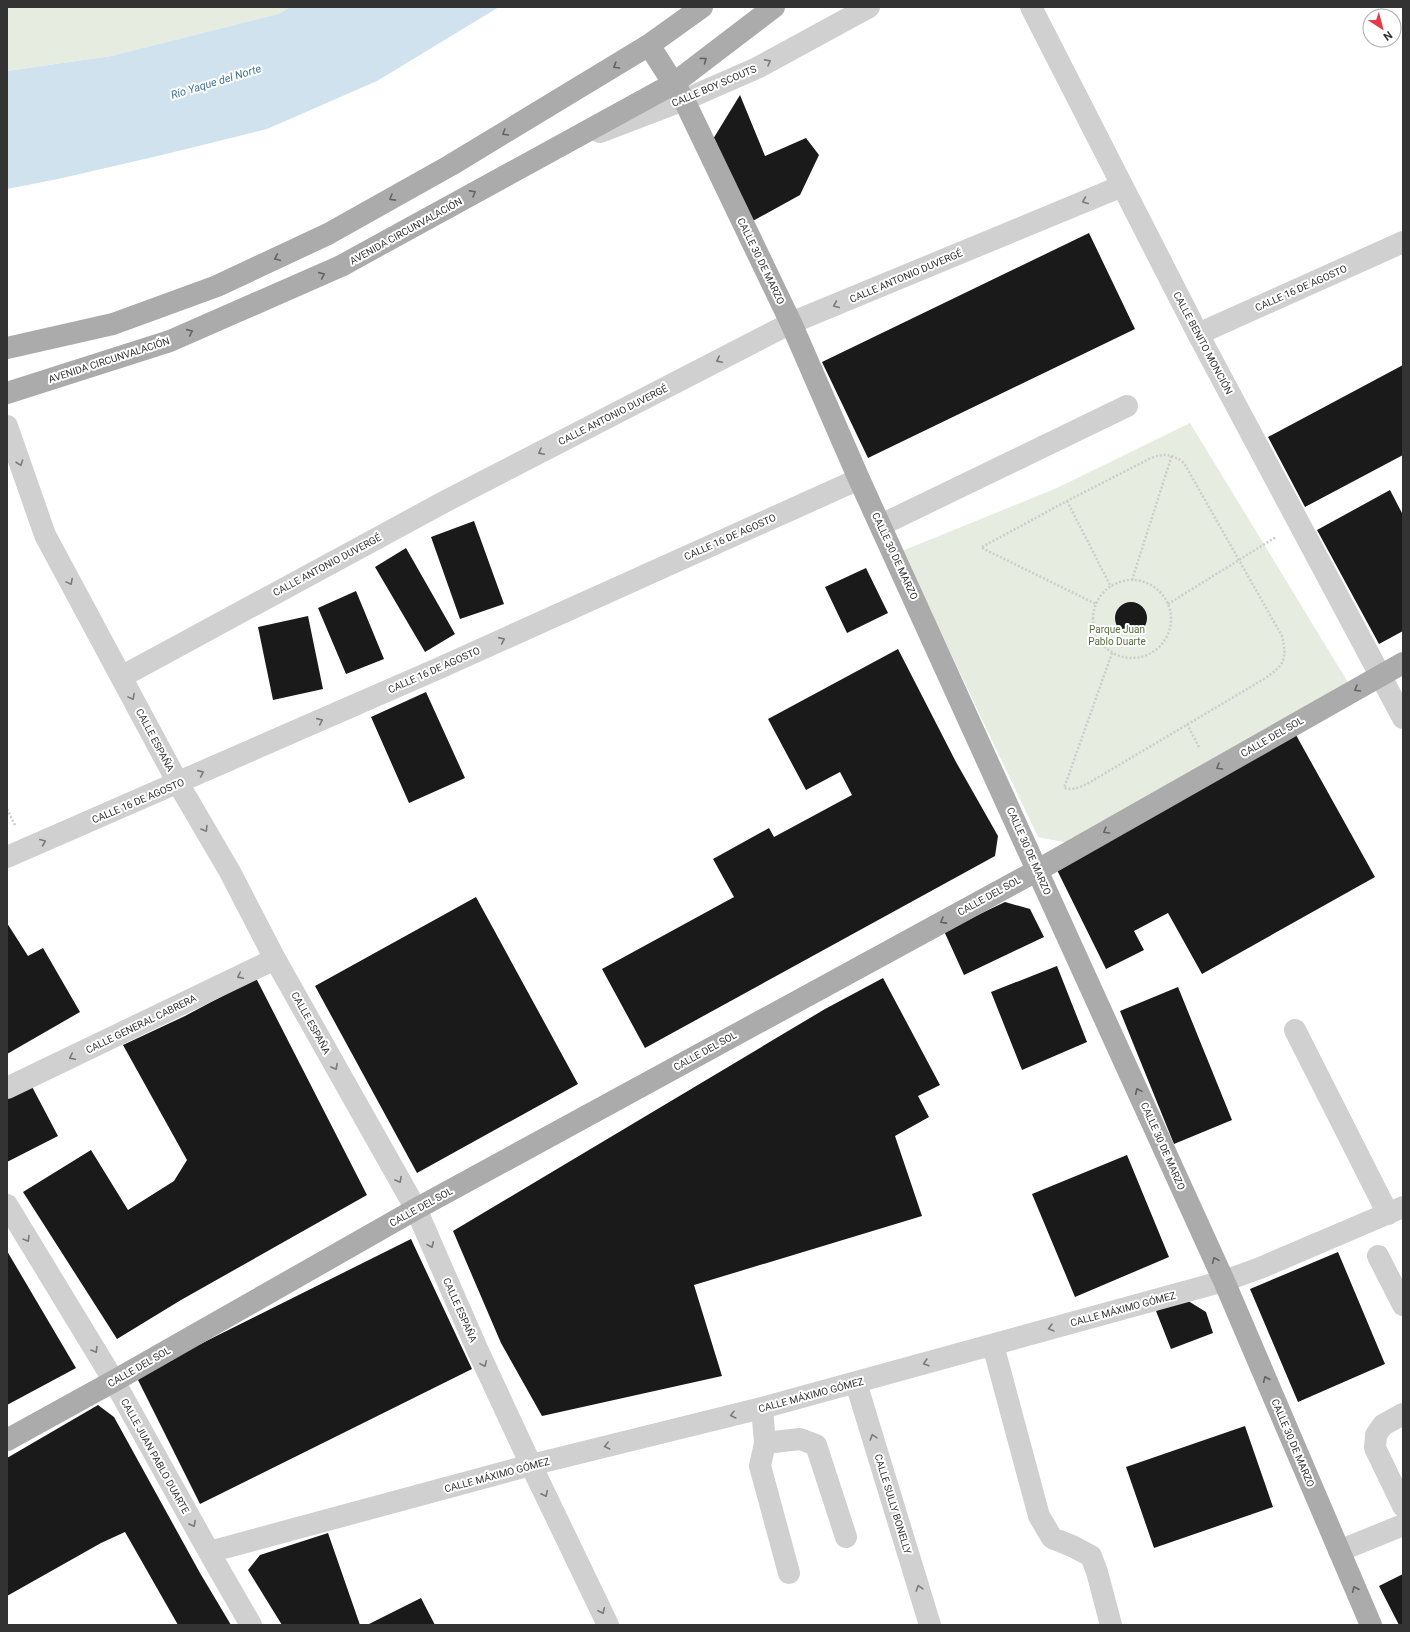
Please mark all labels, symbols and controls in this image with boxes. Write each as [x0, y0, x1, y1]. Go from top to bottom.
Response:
north arrow [1362, 8, 1402, 48]
text: N [1380, 28, 1395, 43]
one-way arrow [700, 58, 707, 65]
one-way arrow [764, 60, 771, 67]
one-way arrow [613, 61, 620, 68]
water label: Río Yaque del Norte [169, 62, 263, 102]
street label: CALLE BOY SCOUTS [670, 63, 758, 109]
one-way arrow [502, 128, 509, 136]
one-way arrow [469, 191, 477, 198]
one-way arrow [389, 194, 396, 201]
street label: AVENIDA CIRCUNVALACIÓN [347, 195, 464, 267]
one-way arrow [1082, 197, 1089, 205]
street label: CALLE 30 DE MARZO [735, 216, 787, 306]
street label: CALLE ANTONIO DUVERGÉ [848, 246, 964, 305]
one-way arrow [274, 253, 281, 261]
street label: CALLE 16 DE AGOSTO [1253, 263, 1349, 313]
one-way arrow [318, 271, 325, 279]
street label: CALLE BENITO MONCIÓN [1171, 289, 1236, 396]
one-way arrow [833, 300, 840, 308]
one-way arrow [186, 329, 193, 337]
street label: AVENIDA CIRCUNVALACIÓN [47, 334, 171, 385]
one-way arrow [716, 356, 723, 363]
street label: CALLE ANTONIO DUVERGÉ [556, 382, 670, 447]
one-way arrow [538, 447, 545, 455]
one-way arrow [15, 459, 23, 466]
street label: CALLE 30 DE MARZO [870, 511, 920, 601]
street label: CALLE 16 DE AGOSTO [682, 512, 778, 562]
street label: CALLE ANTONIO DUVERGÉ [270, 531, 383, 598]
one-way arrow [66, 578, 73, 585]
park label: Parque Juan Pablo Duarte [1088, 624, 1146, 647]
one-way arrow [498, 637, 506, 645]
street label: CALLE 16 DE AGOSTO [386, 645, 482, 695]
one-way arrow [1354, 685, 1361, 692]
one-way arrow [127, 692, 135, 700]
street label: CALLE ESPAÑA [134, 706, 177, 774]
street label: CALLE DEL SOL [1239, 714, 1306, 759]
one-way arrow [315, 718, 323, 726]
one-way arrow [1216, 763, 1223, 770]
one-way arrow [196, 770, 204, 778]
street label: CALLE 16 DE AGOSTO [90, 777, 186, 825]
street label: CALLE 30 DE MARZO [1005, 806, 1053, 897]
one-way arrow [200, 825, 207, 832]
one-way arrow [1103, 827, 1110, 834]
one-way arrow [39, 838, 46, 846]
street label: CALLE DEL SOL [956, 874, 1023, 918]
one-way arrow [940, 917, 948, 924]
one-way arrow [236, 971, 244, 979]
street label: CALLE ESPAÑA [289, 989, 334, 1056]
street label: CALLE GENERAL CABRERA [84, 992, 198, 1056]
street label: CALLE DEL SOL [672, 1029, 739, 1073]
one-way arrow [69, 1052, 76, 1060]
one-way arrow [331, 1062, 338, 1070]
one-way arrow [1135, 1087, 1143, 1095]
street label: CALLE 30 DE MARZO [1139, 1101, 1187, 1192]
one-way arrow [394, 1176, 402, 1183]
street label: CALLE DEL SOL [388, 1185, 455, 1229]
one-way arrow [23, 1235, 30, 1242]
one-way arrow [427, 1241, 435, 1248]
one-way arrow [1212, 1257, 1220, 1264]
street label: CALLE ESPAÑA [441, 1276, 480, 1344]
street label: CALLE MÁXIMO GÓMEZ [1069, 1289, 1177, 1328]
one-way arrow [1048, 1324, 1055, 1332]
street label: CALLE DEL SOL [106, 1344, 173, 1389]
one-way arrow [90, 1346, 97, 1353]
one-way arrow [923, 1358, 930, 1367]
one-way arrow [479, 1360, 487, 1367]
street label: CALLE MÁXIMO GÓMEZ [757, 1375, 865, 1414]
one-way arrow [1263, 1376, 1271, 1384]
street label: CALLE JUAN PABLO DUARTE [119, 1397, 191, 1516]
street label: CALLE 30 DE MARZO [1269, 1397, 1317, 1489]
one-way arrow [730, 1411, 736, 1419]
one-way arrow [869, 1433, 878, 1440]
one-way arrow [604, 1442, 610, 1450]
street label: CALLE SULLY BONELLY [873, 1453, 913, 1555]
street label: CALLE MÁXIMO GÓMEZ [443, 1455, 551, 1494]
one-way arrow [540, 1490, 548, 1498]
one-way arrow [188, 1520, 196, 1527]
one-way arrow [915, 1584, 924, 1591]
one-way arrow [1352, 1586, 1360, 1593]
one-way arrow [597, 1607, 605, 1615]

